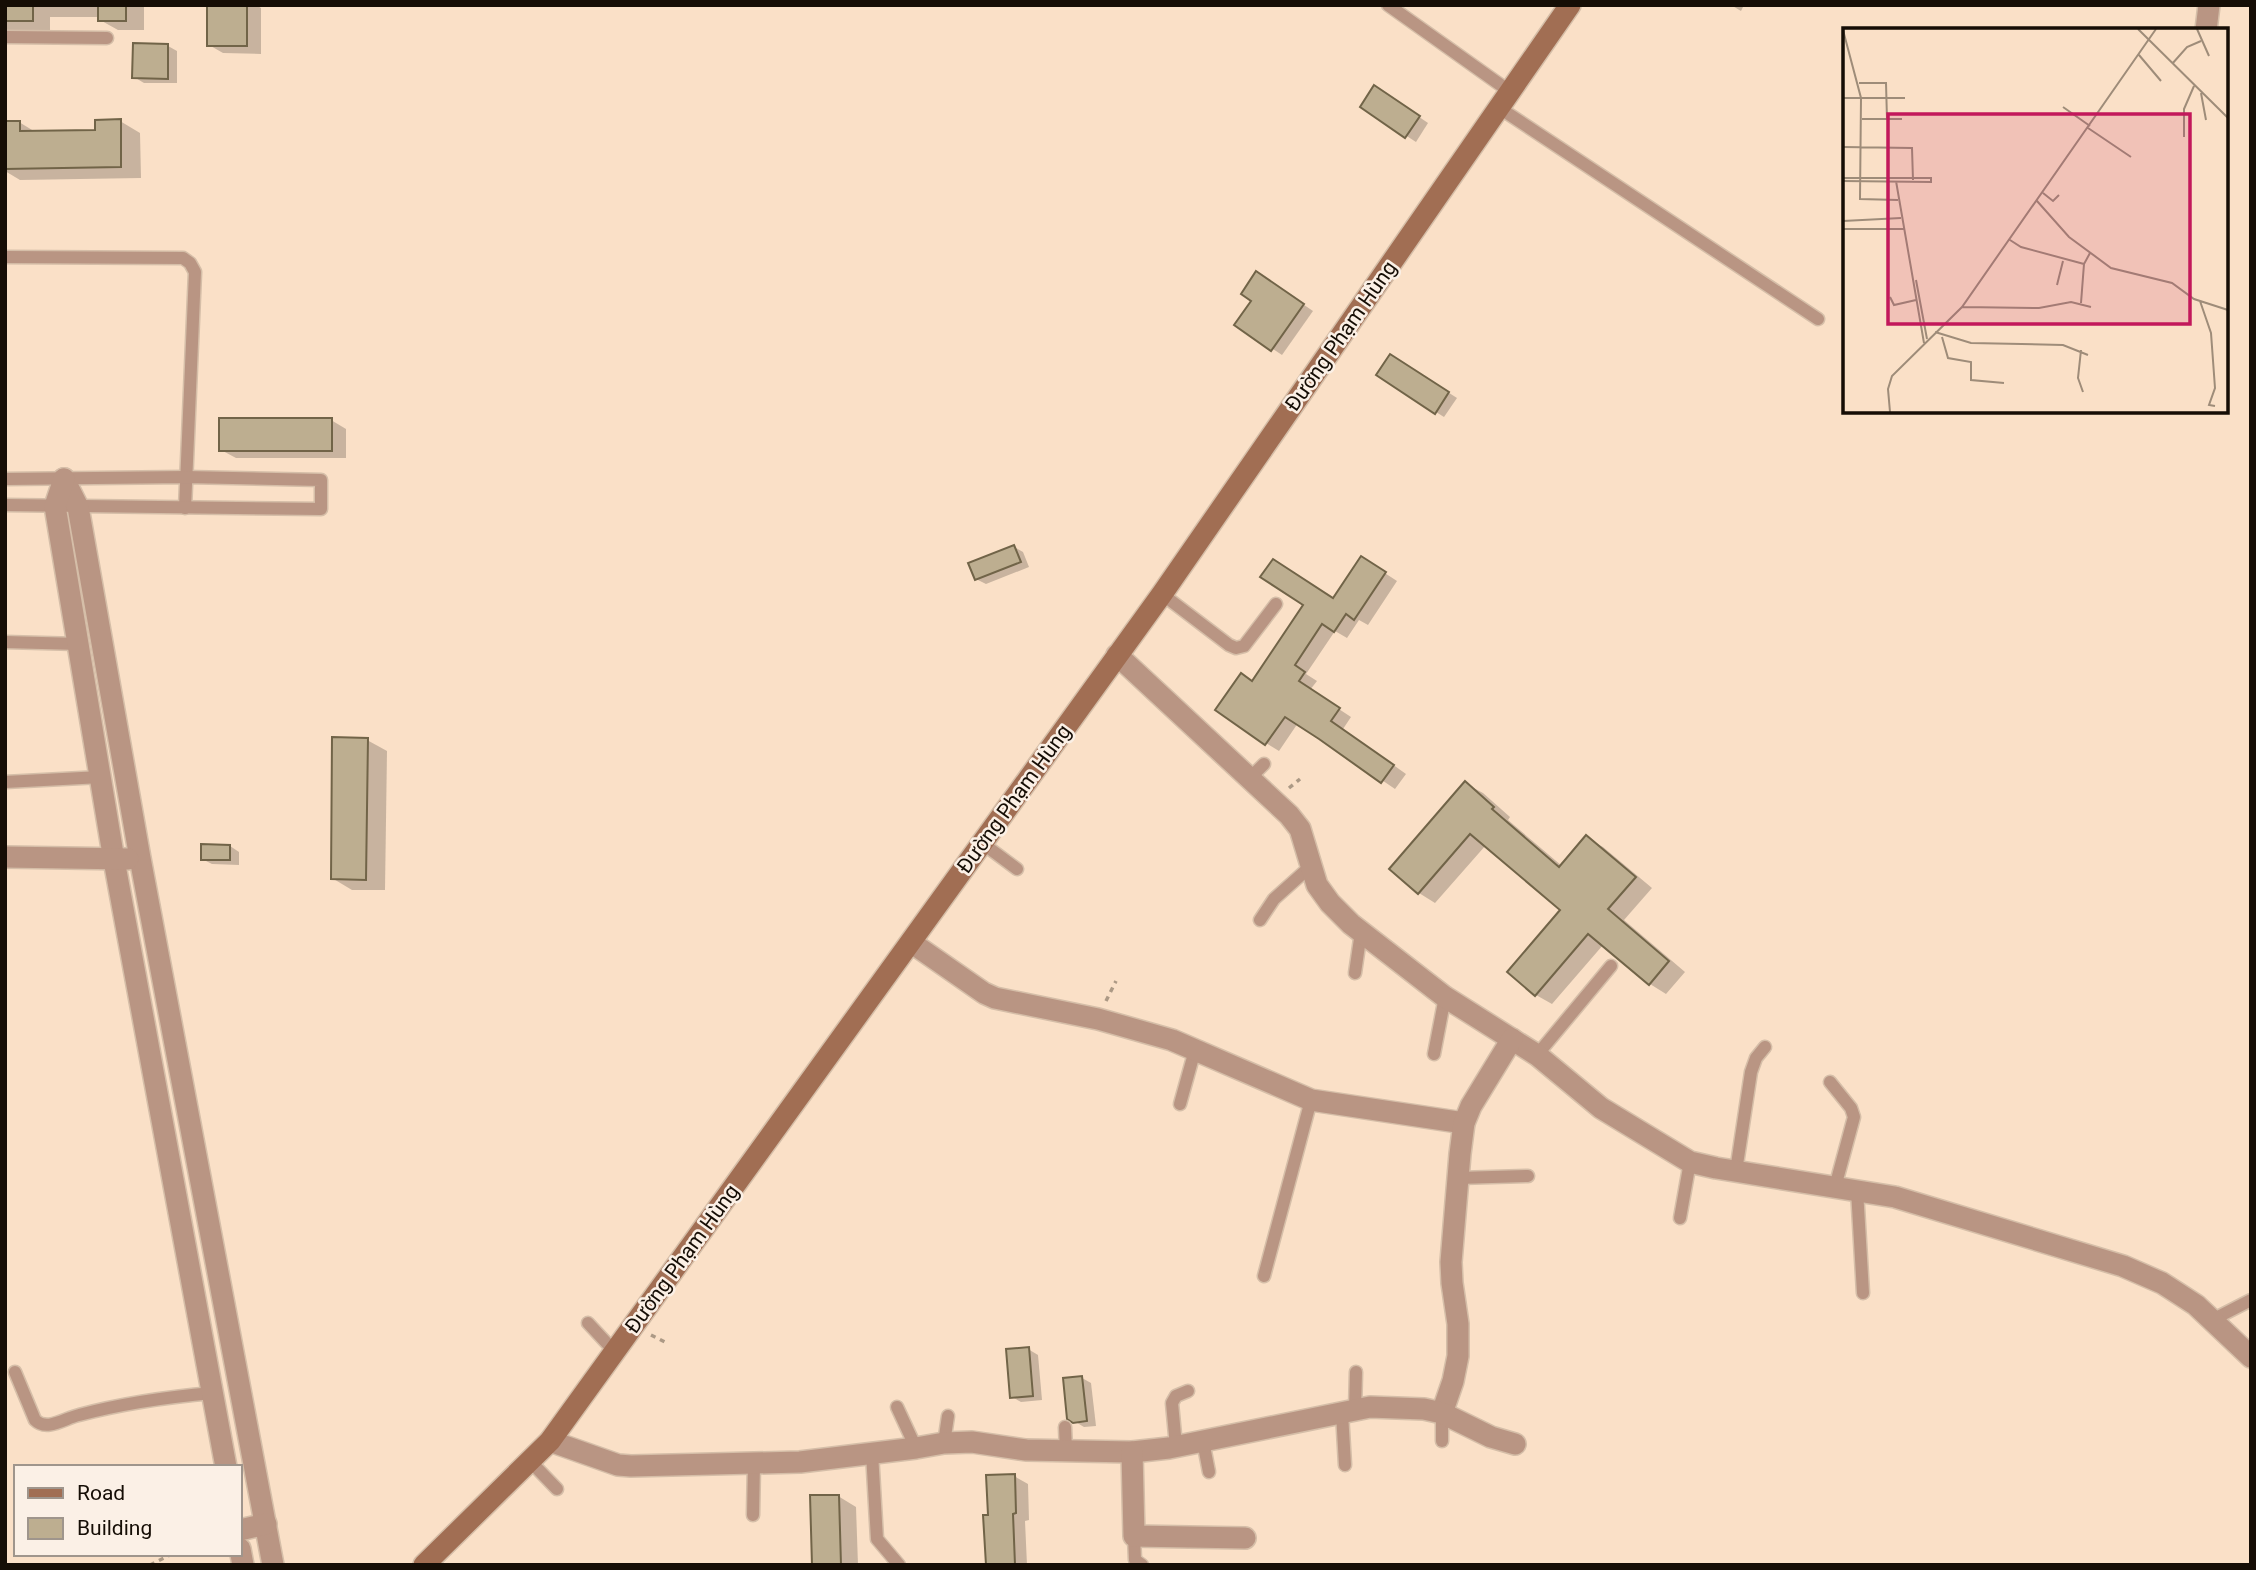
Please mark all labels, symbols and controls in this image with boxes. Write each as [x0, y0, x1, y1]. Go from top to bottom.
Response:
inset map [1843, 28, 2228, 413]
street label: Đường Phạm Hùng [1280, 256, 1402, 416]
street label: Đường Phạm Hùng [952, 720, 1076, 878]
street label: Đường Phạm Hùng [620, 1180, 744, 1338]
legend [14, 1465, 242, 1556]
text: Road [77, 1481, 125, 1505]
text: Building [77, 1516, 152, 1540]

